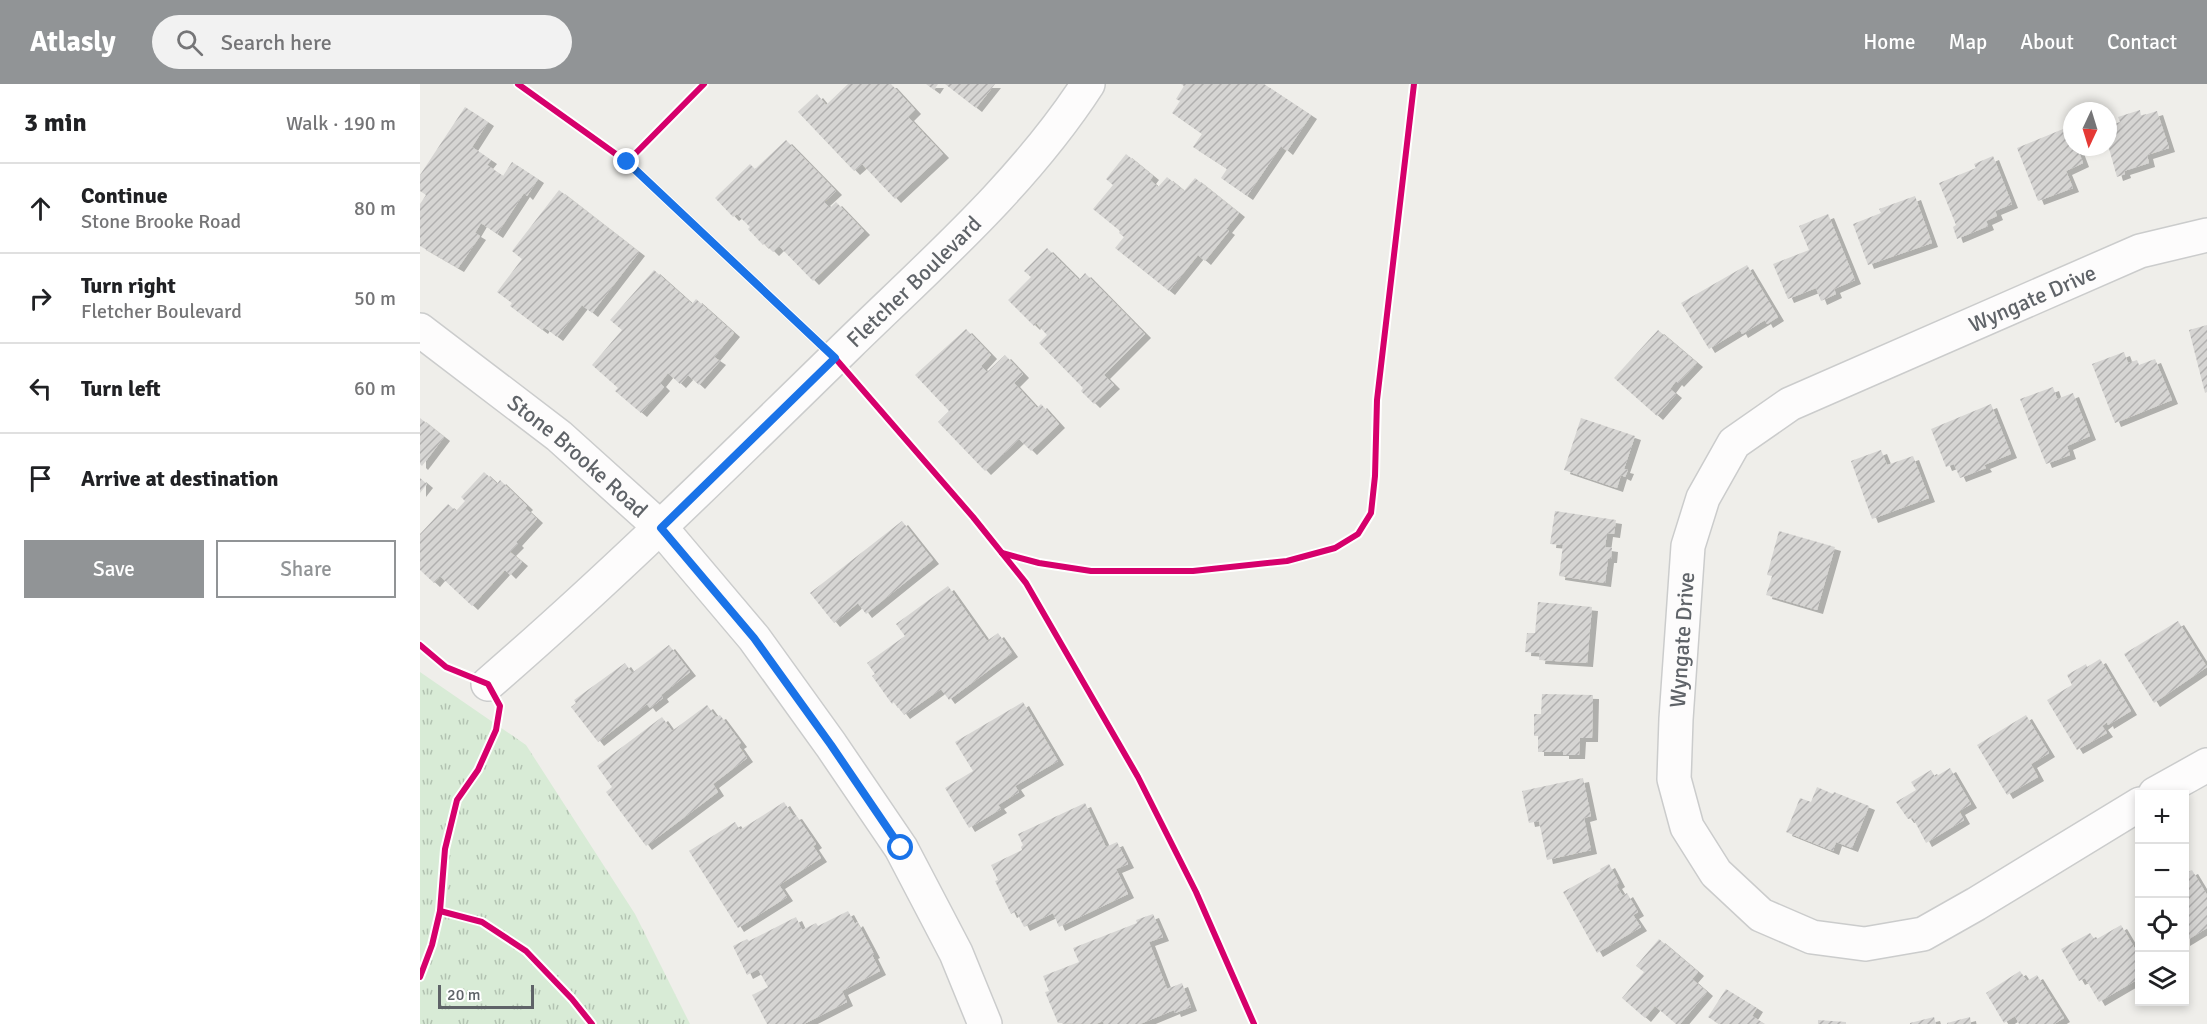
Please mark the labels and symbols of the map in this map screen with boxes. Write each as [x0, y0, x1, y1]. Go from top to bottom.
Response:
north arrow [2063, 102, 2117, 156]
route end [613, 148, 639, 174]
street label: Fletcher Boulevard [841, 210, 987, 353]
street label: Wyngate Drive [1965, 259, 2100, 338]
street label: Stone Brooke Road [502, 389, 653, 524]
street label: Wyngate Drive [1664, 571, 1700, 709]
route start [887, 834, 913, 860]
scale bar [438, 982, 534, 1010]

